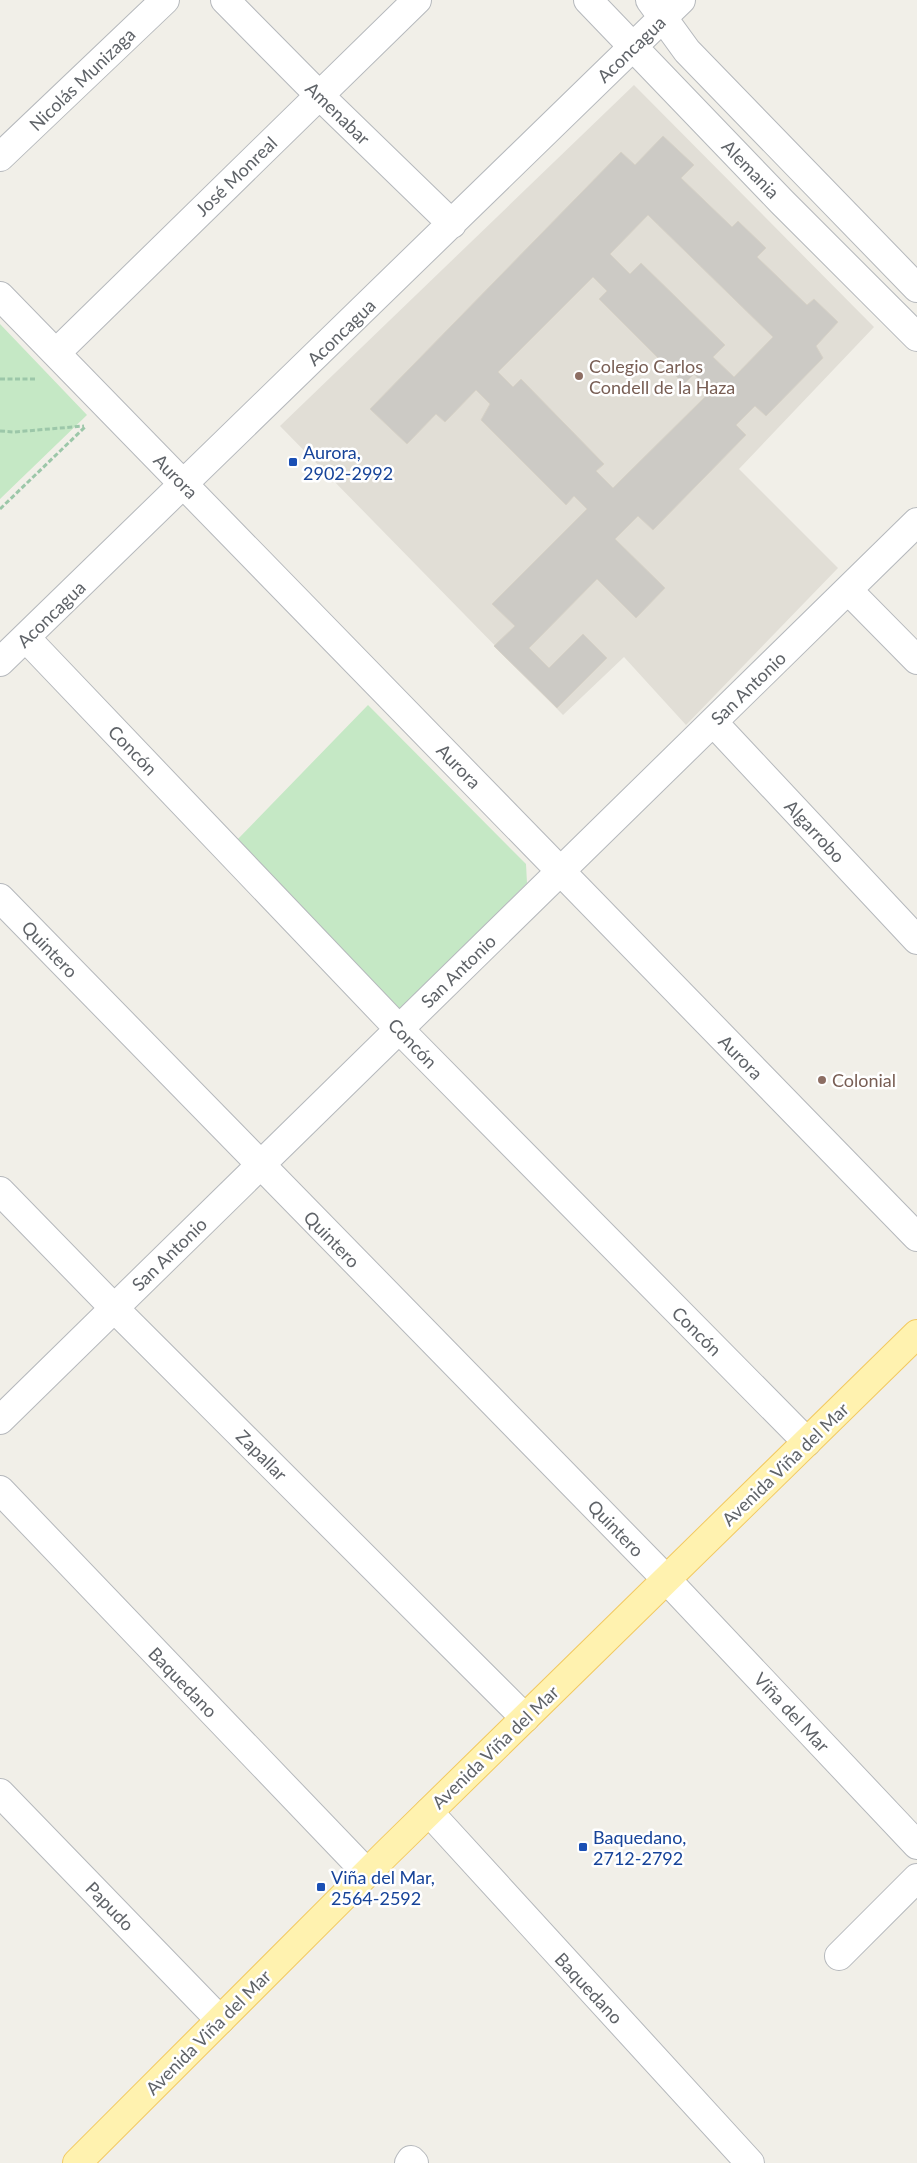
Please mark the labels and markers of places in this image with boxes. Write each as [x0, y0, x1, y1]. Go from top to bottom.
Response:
place label: Colegio Carlos Condell de la Haza [589, 355, 735, 398]
marker: Colegio Carlos Condell de la Haza [573, 370, 585, 382]
place label: Aurora, 2902-2992 [303, 441, 393, 484]
marker: Aurora, 2902-2992 [287, 456, 299, 468]
place label: Colonial [832, 1069, 896, 1091]
marker: Colonial [816, 1074, 828, 1086]
place label: Baquedano, 2712-2792 [593, 1826, 686, 1869]
marker: Baquedano, 2712-2792 [577, 1841, 589, 1853]
place label: Viña del Mar, 2564-2592 [331, 1866, 435, 1909]
marker: Viña del Mar, 2564-2592 [315, 1881, 327, 1893]

